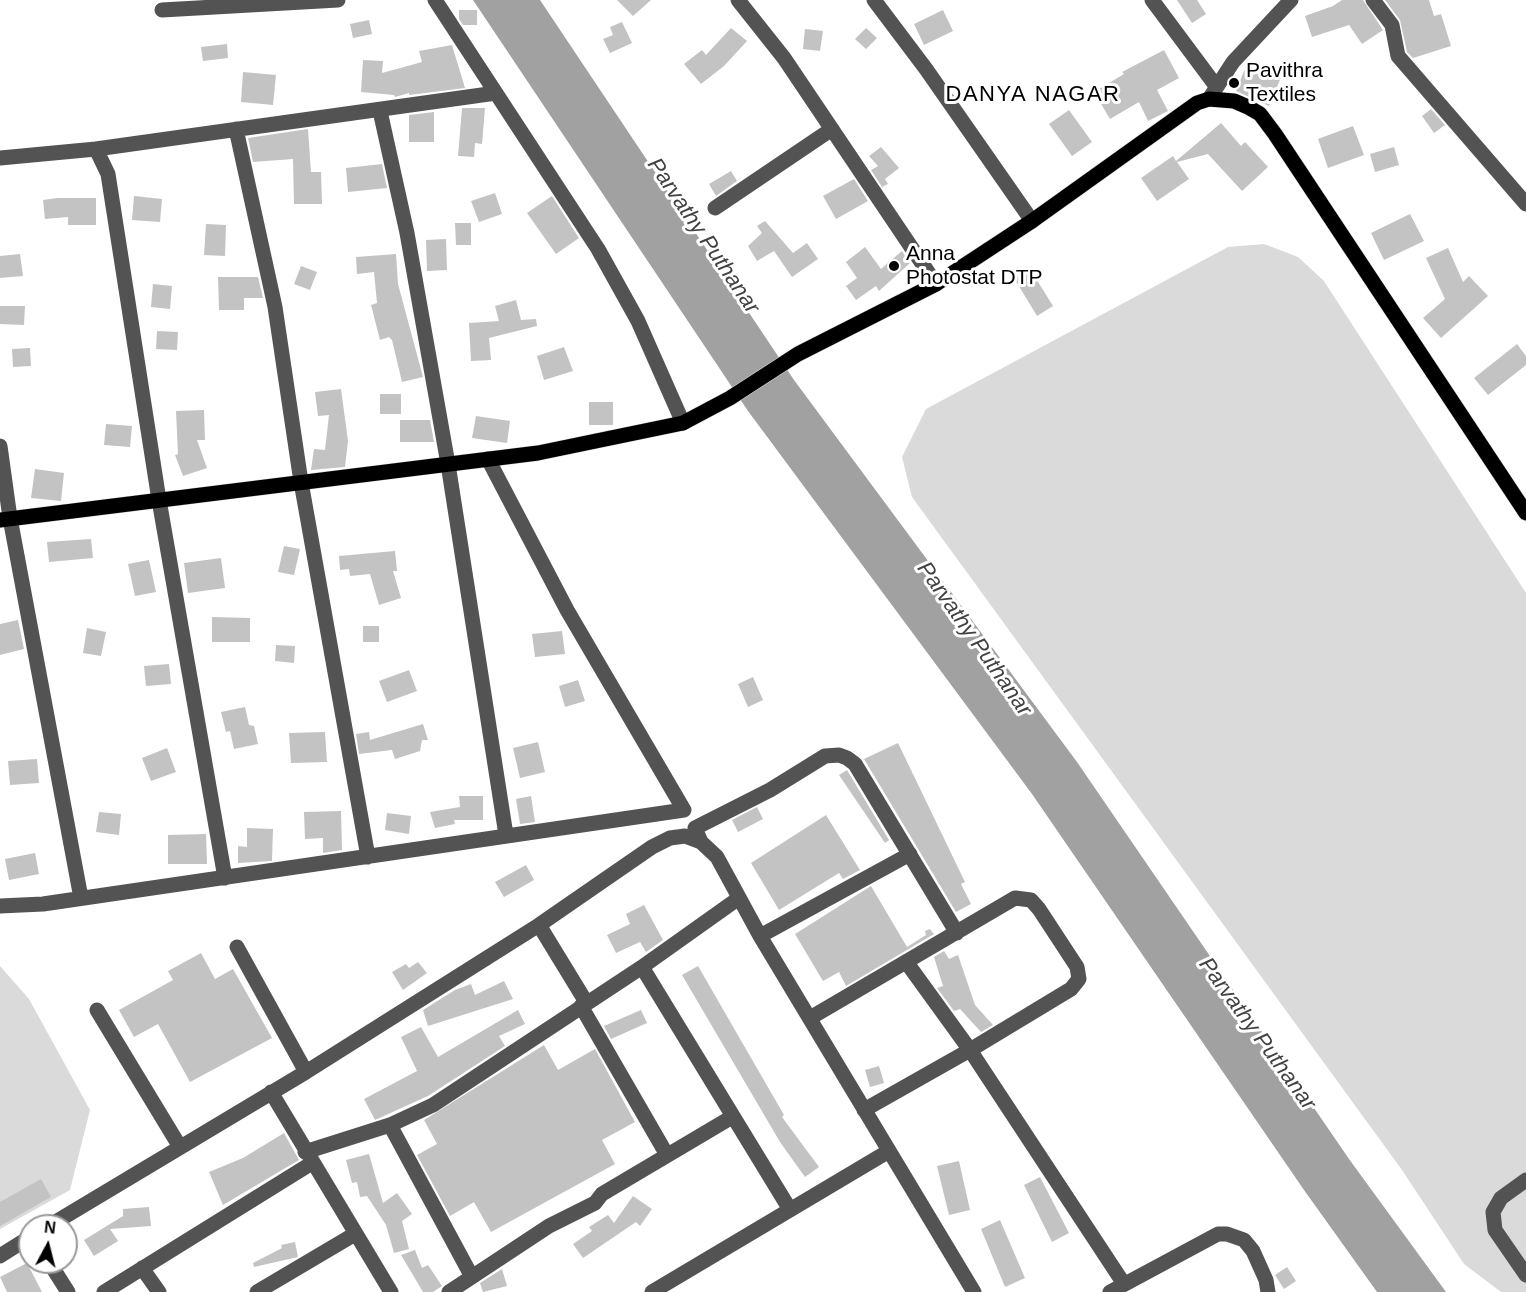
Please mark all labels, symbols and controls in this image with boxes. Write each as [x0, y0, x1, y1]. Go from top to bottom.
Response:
place label: Pavithra Textiles [1246, 58, 1323, 108]
marker: Pavithra Textiles [1227, 76, 1241, 90]
district label: DANYA NAGAR [945, 82, 1121, 108]
water label: Parvathy Puthanar [641, 153, 765, 319]
place label: Anna Photostat DTP [906, 241, 1043, 291]
marker: Anna Photostat DTP [887, 259, 901, 273]
water label: Parvathy Puthanar [911, 557, 1037, 721]
water label: Parvathy Puthanar [1193, 953, 1321, 1115]
north arrow [18, 1214, 78, 1274]
text: N [43, 1218, 57, 1237]

